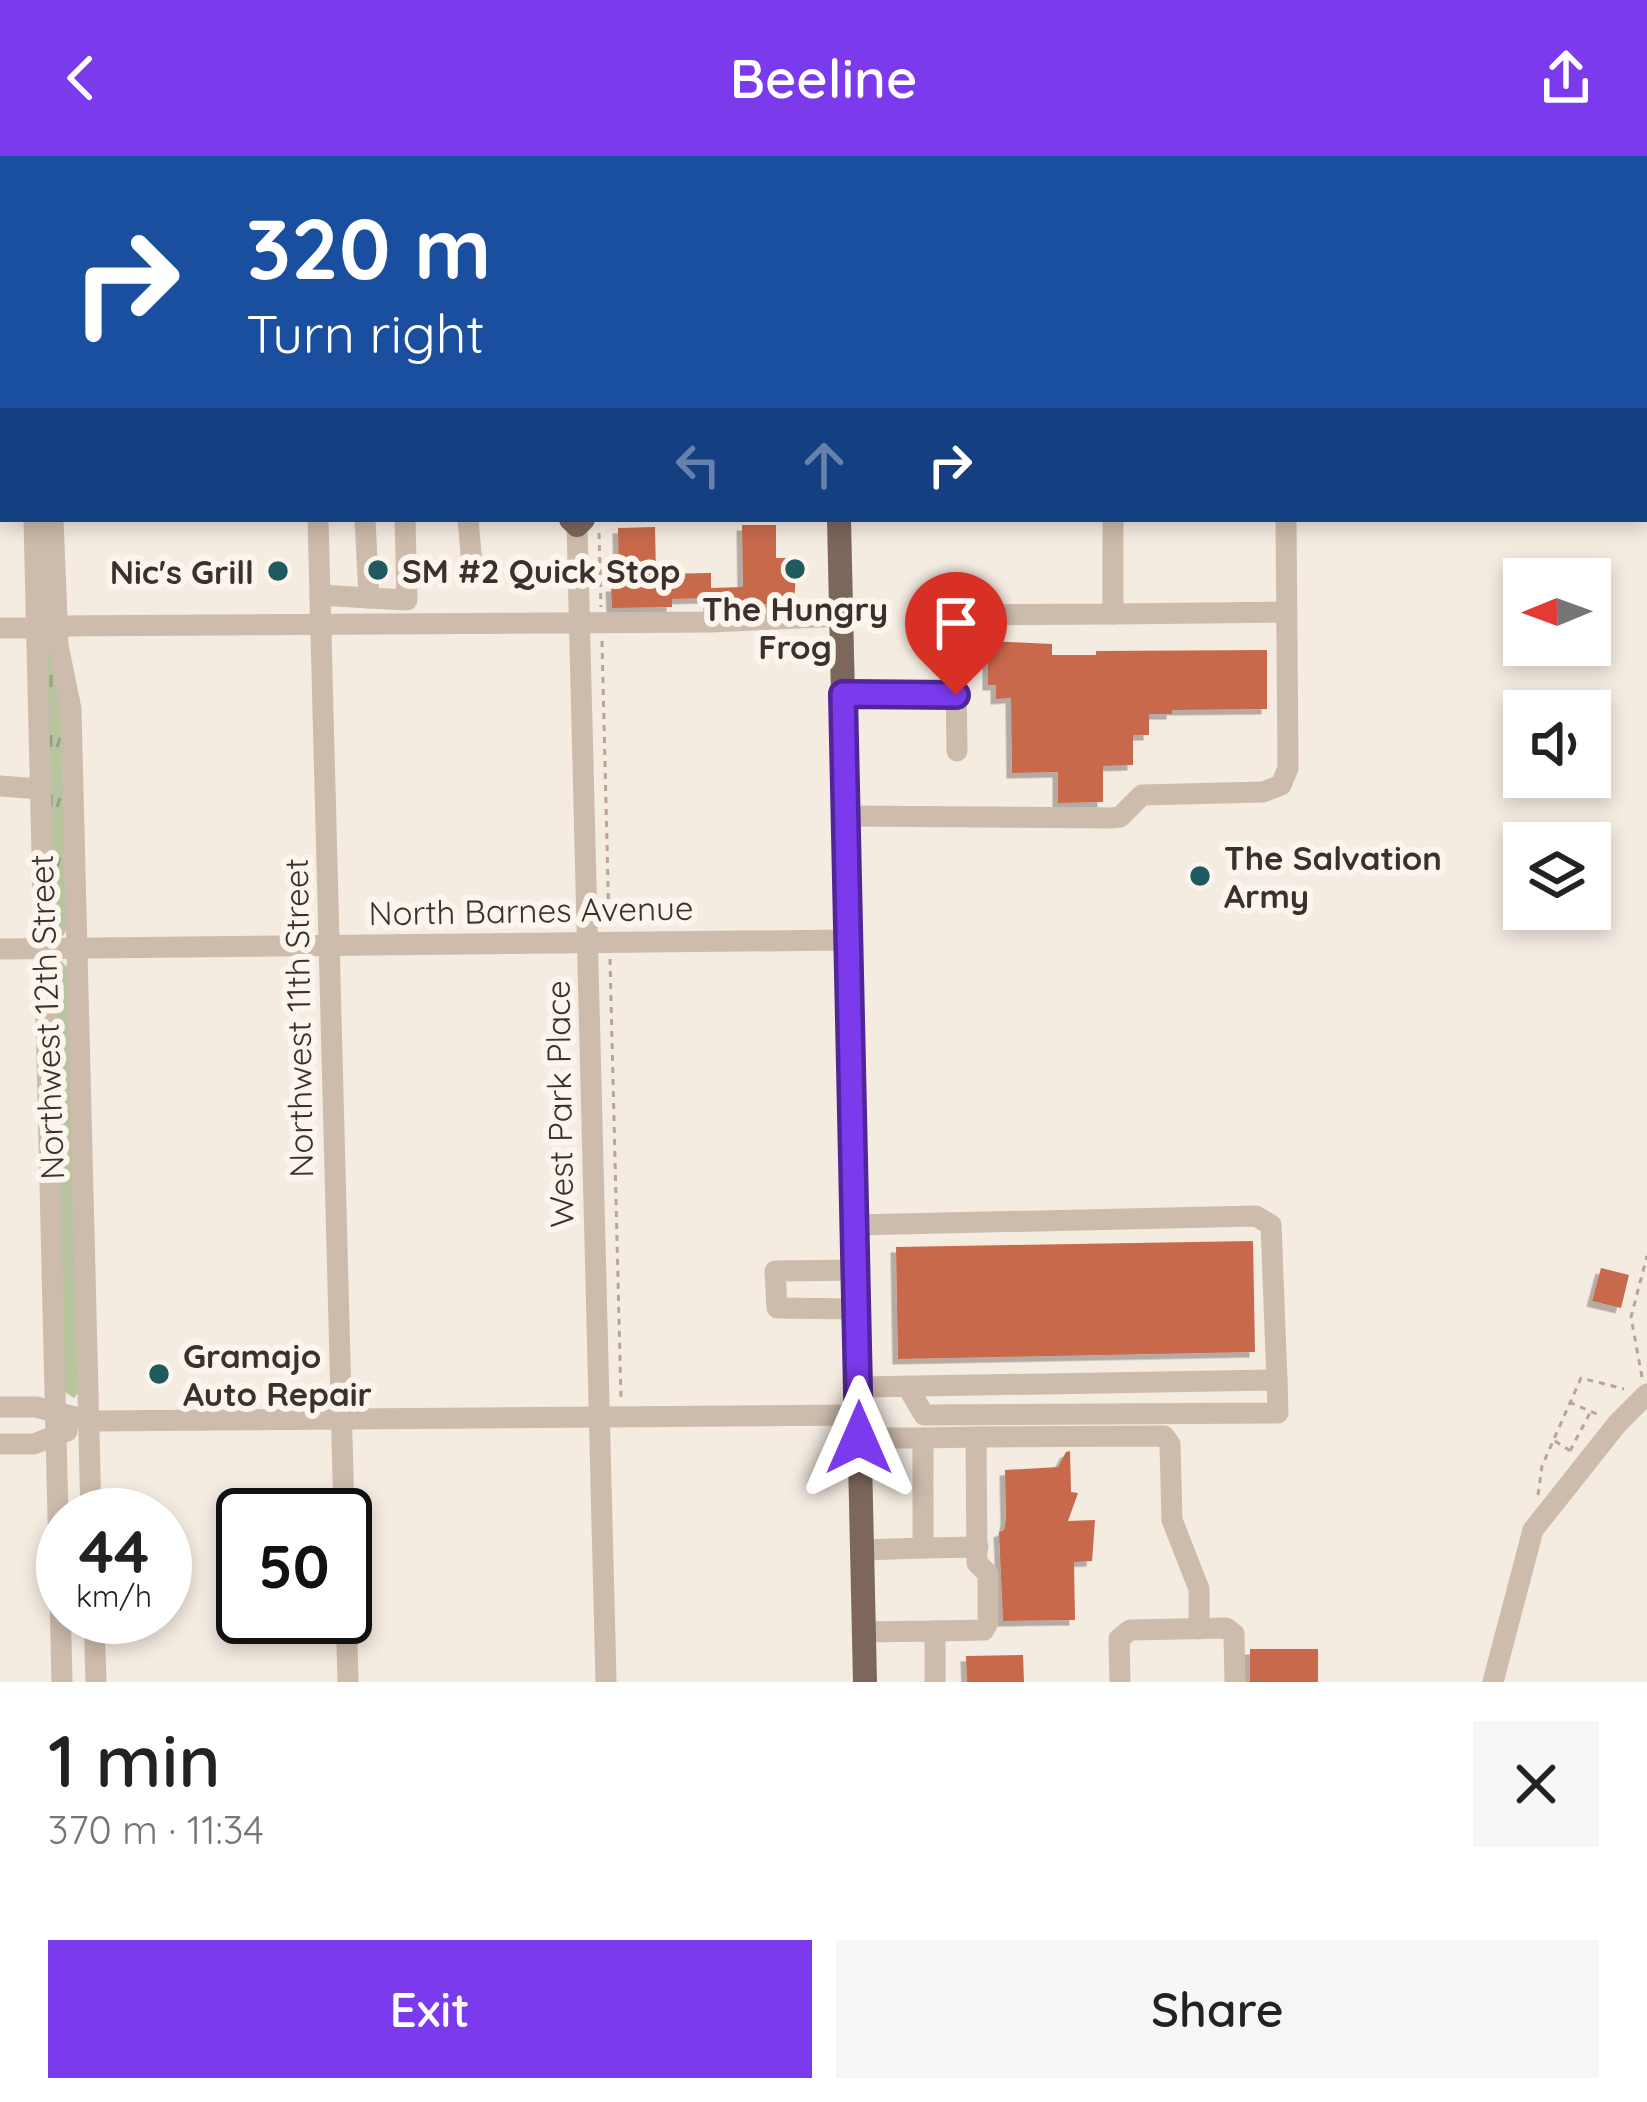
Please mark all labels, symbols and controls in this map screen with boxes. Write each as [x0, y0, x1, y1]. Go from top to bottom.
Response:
text: Beeline [730, 44, 917, 112]
icon: back [48, 45, 114, 111]
icon: share [1533, 45, 1599, 111]
text: 320 m [246, 195, 491, 300]
icon: right [48, 204, 204, 360]
text: Turn right [246, 299, 485, 367]
icon: left [665, 432, 731, 498]
icon: ahead [791, 432, 857, 498]
icon: right [917, 432, 983, 498]
place label: SM #2 Quick Stop [402, 550, 680, 591]
place label: Nic's Grill [110, 551, 254, 592]
marker: The Hungry Frog [782, 556, 808, 582]
marker: SM #2 Quick Stop [365, 557, 391, 583]
marker: Nic's Grill [265, 558, 291, 584]
north arrow [1503, 558, 1611, 666]
map controls [1503, 558, 1611, 930]
pin [905, 572, 1007, 695]
place label: The Hungry Frog [702, 588, 888, 667]
icon: arrive [923, 590, 989, 656]
button: sound [1503, 690, 1611, 798]
button: layers [1503, 822, 1611, 930]
place label: The Salvation Army [1224, 837, 1442, 916]
street label: Northwest 12th Street [20, 854, 72, 1180]
street label: Northwest 11th Street [275, 858, 321, 1178]
marker: The Salvation Army [1187, 863, 1213, 889]
street label: North Barnes Avenue [368, 887, 694, 933]
street label: West Park Place [536, 980, 582, 1228]
place label: Gramajo Auto Repair [183, 1335, 372, 1414]
marker: Gramajo Auto Repair [146, 1361, 172, 1387]
position arrow [796, 1375, 922, 1501]
speed limit sign: 50 [216, 1488, 372, 1644]
text: 44 [79, 1513, 149, 1588]
text: km/h [76, 1577, 152, 1615]
text: 1 min [48, 1715, 221, 1805]
button: close [1473, 1721, 1599, 1847]
text: 370 m · 11:34 [48, 1805, 264, 1854]
button: Exit [48, 1940, 812, 2078]
button: Share [836, 1940, 1599, 2078]

